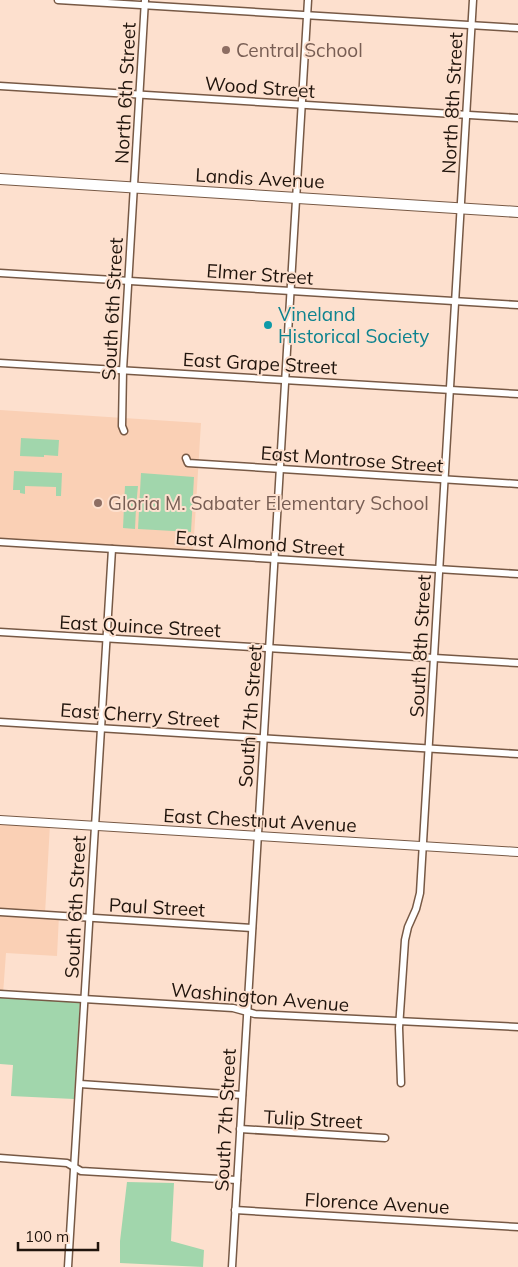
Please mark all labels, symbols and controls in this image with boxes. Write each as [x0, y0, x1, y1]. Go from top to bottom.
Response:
street label: North 6th Street [109, 21, 141, 164]
street label: North 8th Street [436, 31, 468, 174]
place label: Central School [236, 38, 363, 62]
marker: Central School [220, 44, 232, 56]
street label: Wood Street [204, 71, 316, 103]
street label: Landis Avenue [195, 163, 325, 193]
street label: South 6th Street [96, 237, 128, 381]
street label: Elmer Street [206, 258, 315, 290]
place label: Vineland Historical Society [278, 302, 429, 348]
marker: Vineland Historical Society [262, 319, 274, 331]
street label: East Grape Street [182, 347, 338, 379]
street label: East Montrose Street [260, 441, 445, 477]
place label: Gloria M. Sabater Elementary School [108, 491, 429, 515]
marker: Gloria M. Sabater Elementary School [92, 497, 104, 509]
street label: East Almond Street [175, 525, 346, 561]
street label: South 8th Street [404, 574, 436, 718]
street label: East Quince Street [59, 610, 222, 642]
street label: South 7th Street [233, 643, 267, 788]
street label: East Cherry Street [59, 697, 221, 733]
street label: East Chestnut Avenue [163, 803, 357, 837]
street label: South 6th Street [59, 835, 91, 979]
street label: Paul Street [108, 892, 206, 922]
street label: Washington Avenue [170, 977, 350, 1017]
street label: South 7th Street [209, 1048, 241, 1192]
street label: Tulip Street [263, 1104, 363, 1134]
street label: Florence Avenue [304, 1187, 450, 1219]
scale bar [18, 1220, 98, 1252]
text: 100 m [25, 1227, 69, 1246]

